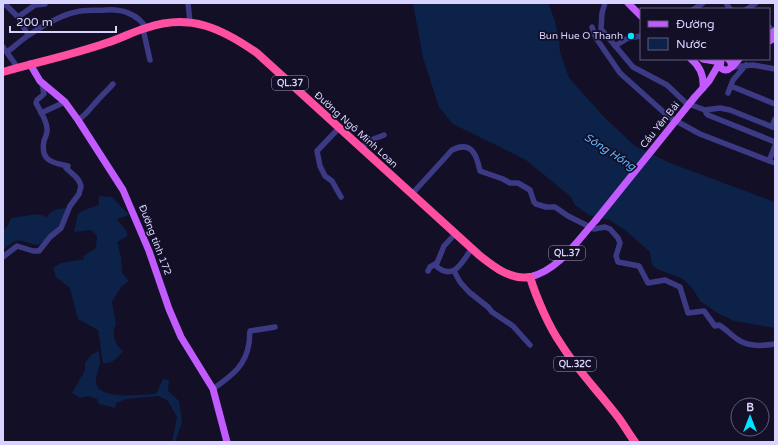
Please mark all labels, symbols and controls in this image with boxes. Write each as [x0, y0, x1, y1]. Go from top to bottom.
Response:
scale bar [10, 8, 116, 34]
legend [640, 8, 770, 60]
text: 200 m [16, 15, 53, 29]
text: Đường [676, 17, 715, 31]
place label: Bun Hue O Thanh [539, 30, 623, 42]
marker: Bun Hue O Thanh [626, 31, 636, 41]
text: Nước [676, 37, 707, 51]
road number: QL.37 [272, 76, 308, 90]
street label: Đường Ngô Minh Loan [312, 89, 400, 171]
street label: Cầu Yên Bái [638, 99, 682, 151]
water label: Sông Hồng [582, 131, 639, 174]
street label: Đường tỉnh 172 [136, 203, 174, 277]
road number: QL.37 [549, 246, 585, 260]
road number: QL.32C [554, 357, 596, 371]
north arrow [730, 397, 770, 437]
text: B [746, 401, 754, 414]

